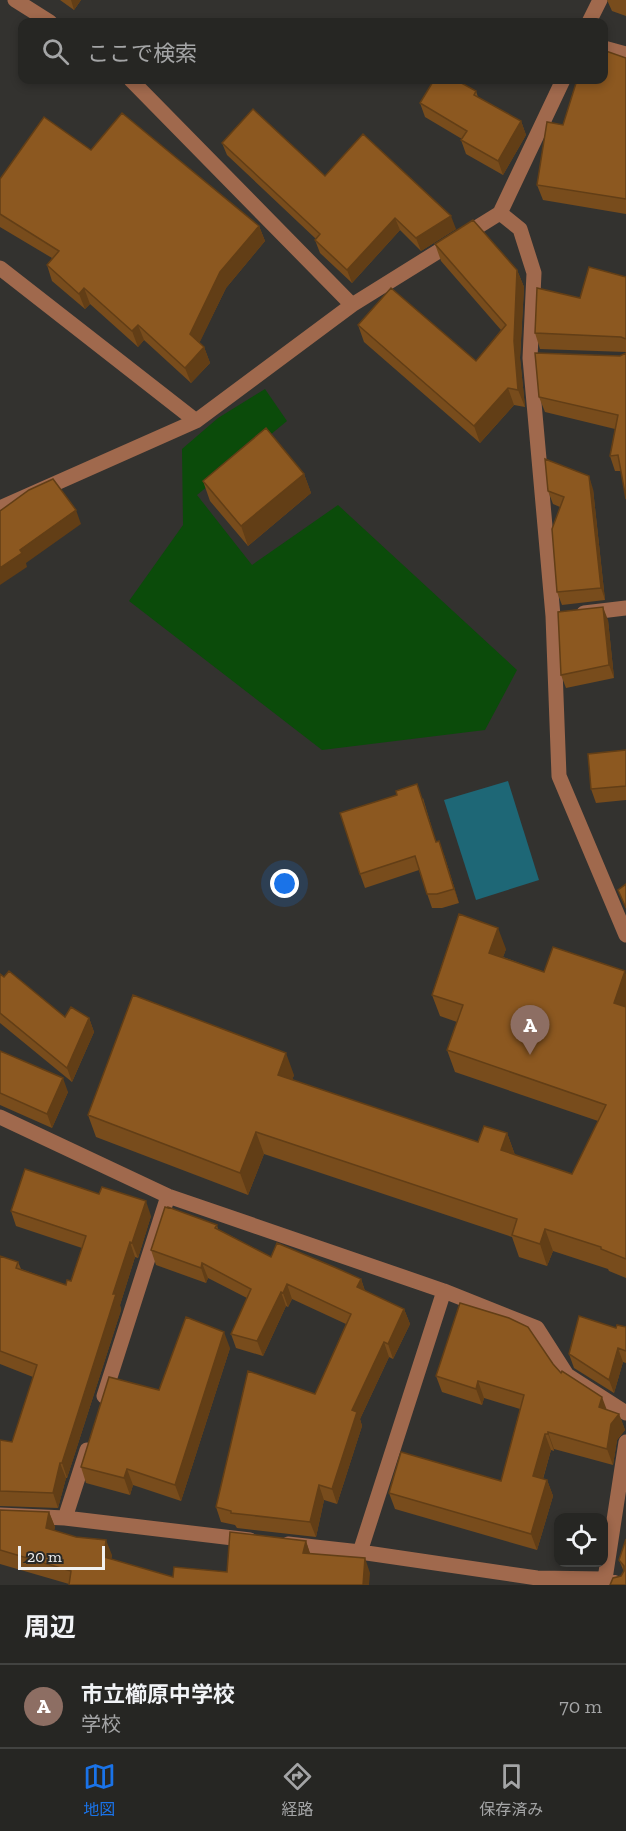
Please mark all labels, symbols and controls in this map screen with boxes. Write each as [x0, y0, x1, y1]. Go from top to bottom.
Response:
search box [18, 18, 608, 84]
icon: search [39, 35, 72, 68]
text: ここで検索 [87, 40, 197, 67]
your location [270, 869, 299, 898]
pin: A [510, 1006, 550, 1055]
map controls [554, 1513, 608, 1567]
button: locate [554, 1513, 608, 1567]
scale bar [18, 1543, 105, 1570]
text: 20 m [27, 1547, 62, 1566]
text: 周辺 [24, 1611, 76, 1643]
text: 市立櫛原中学校 [81, 1681, 235, 1708]
text: A [37, 1694, 50, 1718]
text: 70 m [559, 1694, 602, 1718]
text: 学校 [81, 1712, 121, 1736]
tab: 地図 [83, 1760, 116, 1820]
tab: 経路 [281, 1760, 314, 1820]
tab: 保存済み [479, 1760, 543, 1820]

